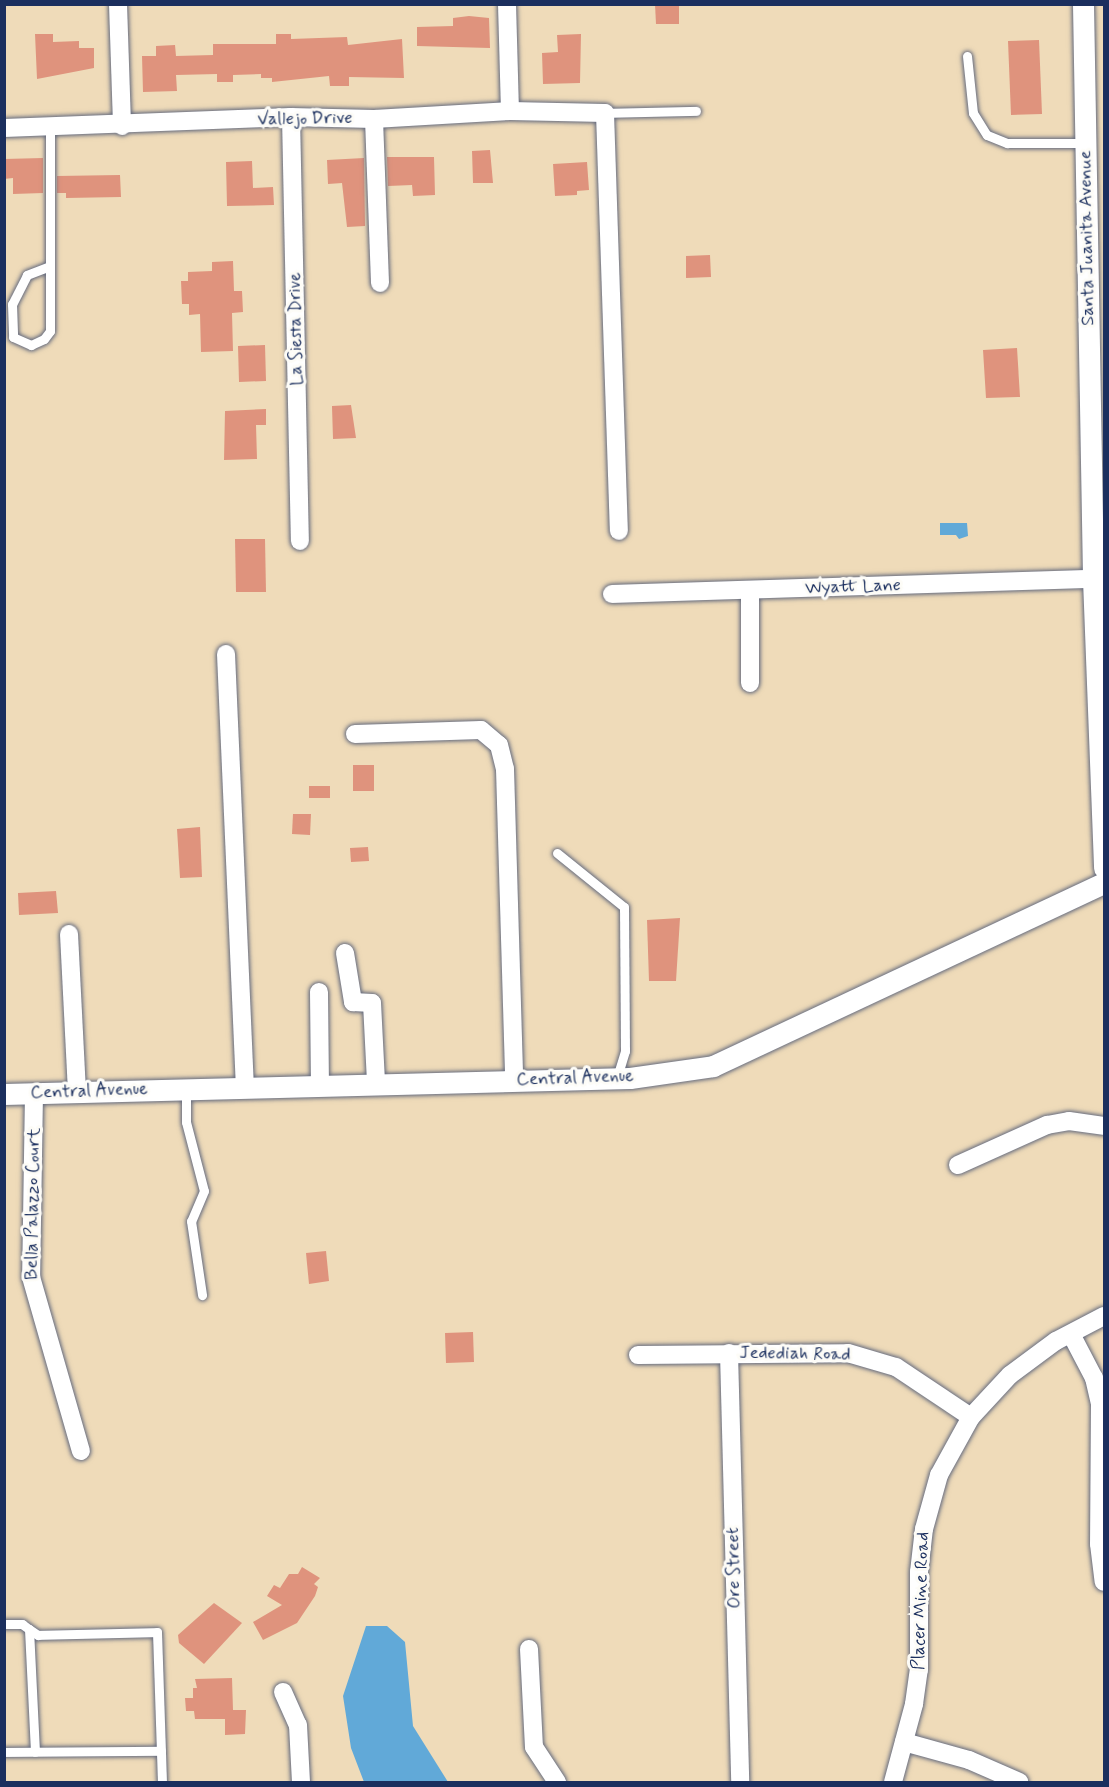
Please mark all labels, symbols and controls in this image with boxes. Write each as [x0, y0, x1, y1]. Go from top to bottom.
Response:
street label: Vallejo Drive [258, 107, 352, 131]
street label: Santa Juanita Avenue [1075, 152, 1099, 324]
street label: La Siesta Drive [284, 272, 308, 386]
street label: Wyatt Lane [805, 575, 901, 599]
street label: Central Avenue [514, 1065, 636, 1091]
street label: Central Avenue [28, 1078, 150, 1104]
street label: Bella Palazzo Court [21, 1130, 45, 1278]
street label: Jedediah Road [740, 1342, 850, 1366]
street label: Ore Street [722, 1526, 746, 1610]
street label: Placer Mine Road [908, 1535, 934, 1667]

